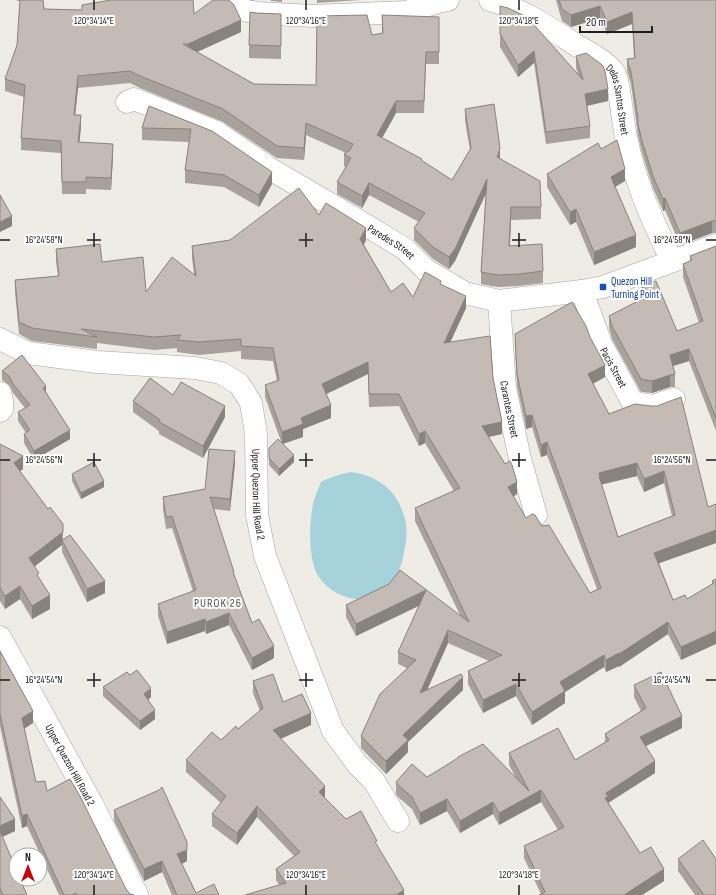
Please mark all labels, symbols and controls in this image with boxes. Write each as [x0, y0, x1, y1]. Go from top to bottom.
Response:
scale bar [580, 8, 652, 34]
text: 120°34'14"E [74, 15, 114, 27]
text: 120°34'16"E [286, 15, 326, 27]
text: 120°34'18"E [499, 15, 539, 27]
text: 20 m [586, 15, 606, 30]
street label: Delos Santos Street [603, 62, 632, 137]
street label: Paredes Street [365, 222, 418, 263]
text: 16°24'58"N [25, 234, 63, 246]
text: 16°24'58"N [653, 234, 691, 246]
place label: Quezon Hill Turning Point [611, 275, 660, 301]
marker: Quezon Hill Turning Point [598, 282, 608, 292]
street label: Pacis Street [597, 345, 630, 391]
street label: Carantes Street [498, 380, 522, 440]
street label: Upper Quezon Hill Road 2 [249, 449, 268, 541]
text: 16°24'56"N [25, 454, 63, 466]
text: 16°24'56"N [653, 454, 691, 466]
district label: PUROK 26 [194, 596, 242, 611]
text: 16°24'54"N [26, 674, 62, 686]
text: 16°24'54"N [654, 674, 690, 686]
street label: Upper Quezon Hill Road 2 [42, 722, 98, 809]
north arrow [8, 847, 48, 887]
text: N [25, 851, 31, 864]
text: 120°34'14"E [74, 869, 114, 881]
text: 120°34'16"E [286, 869, 326, 881]
text: 120°34'18"E [499, 869, 539, 881]

